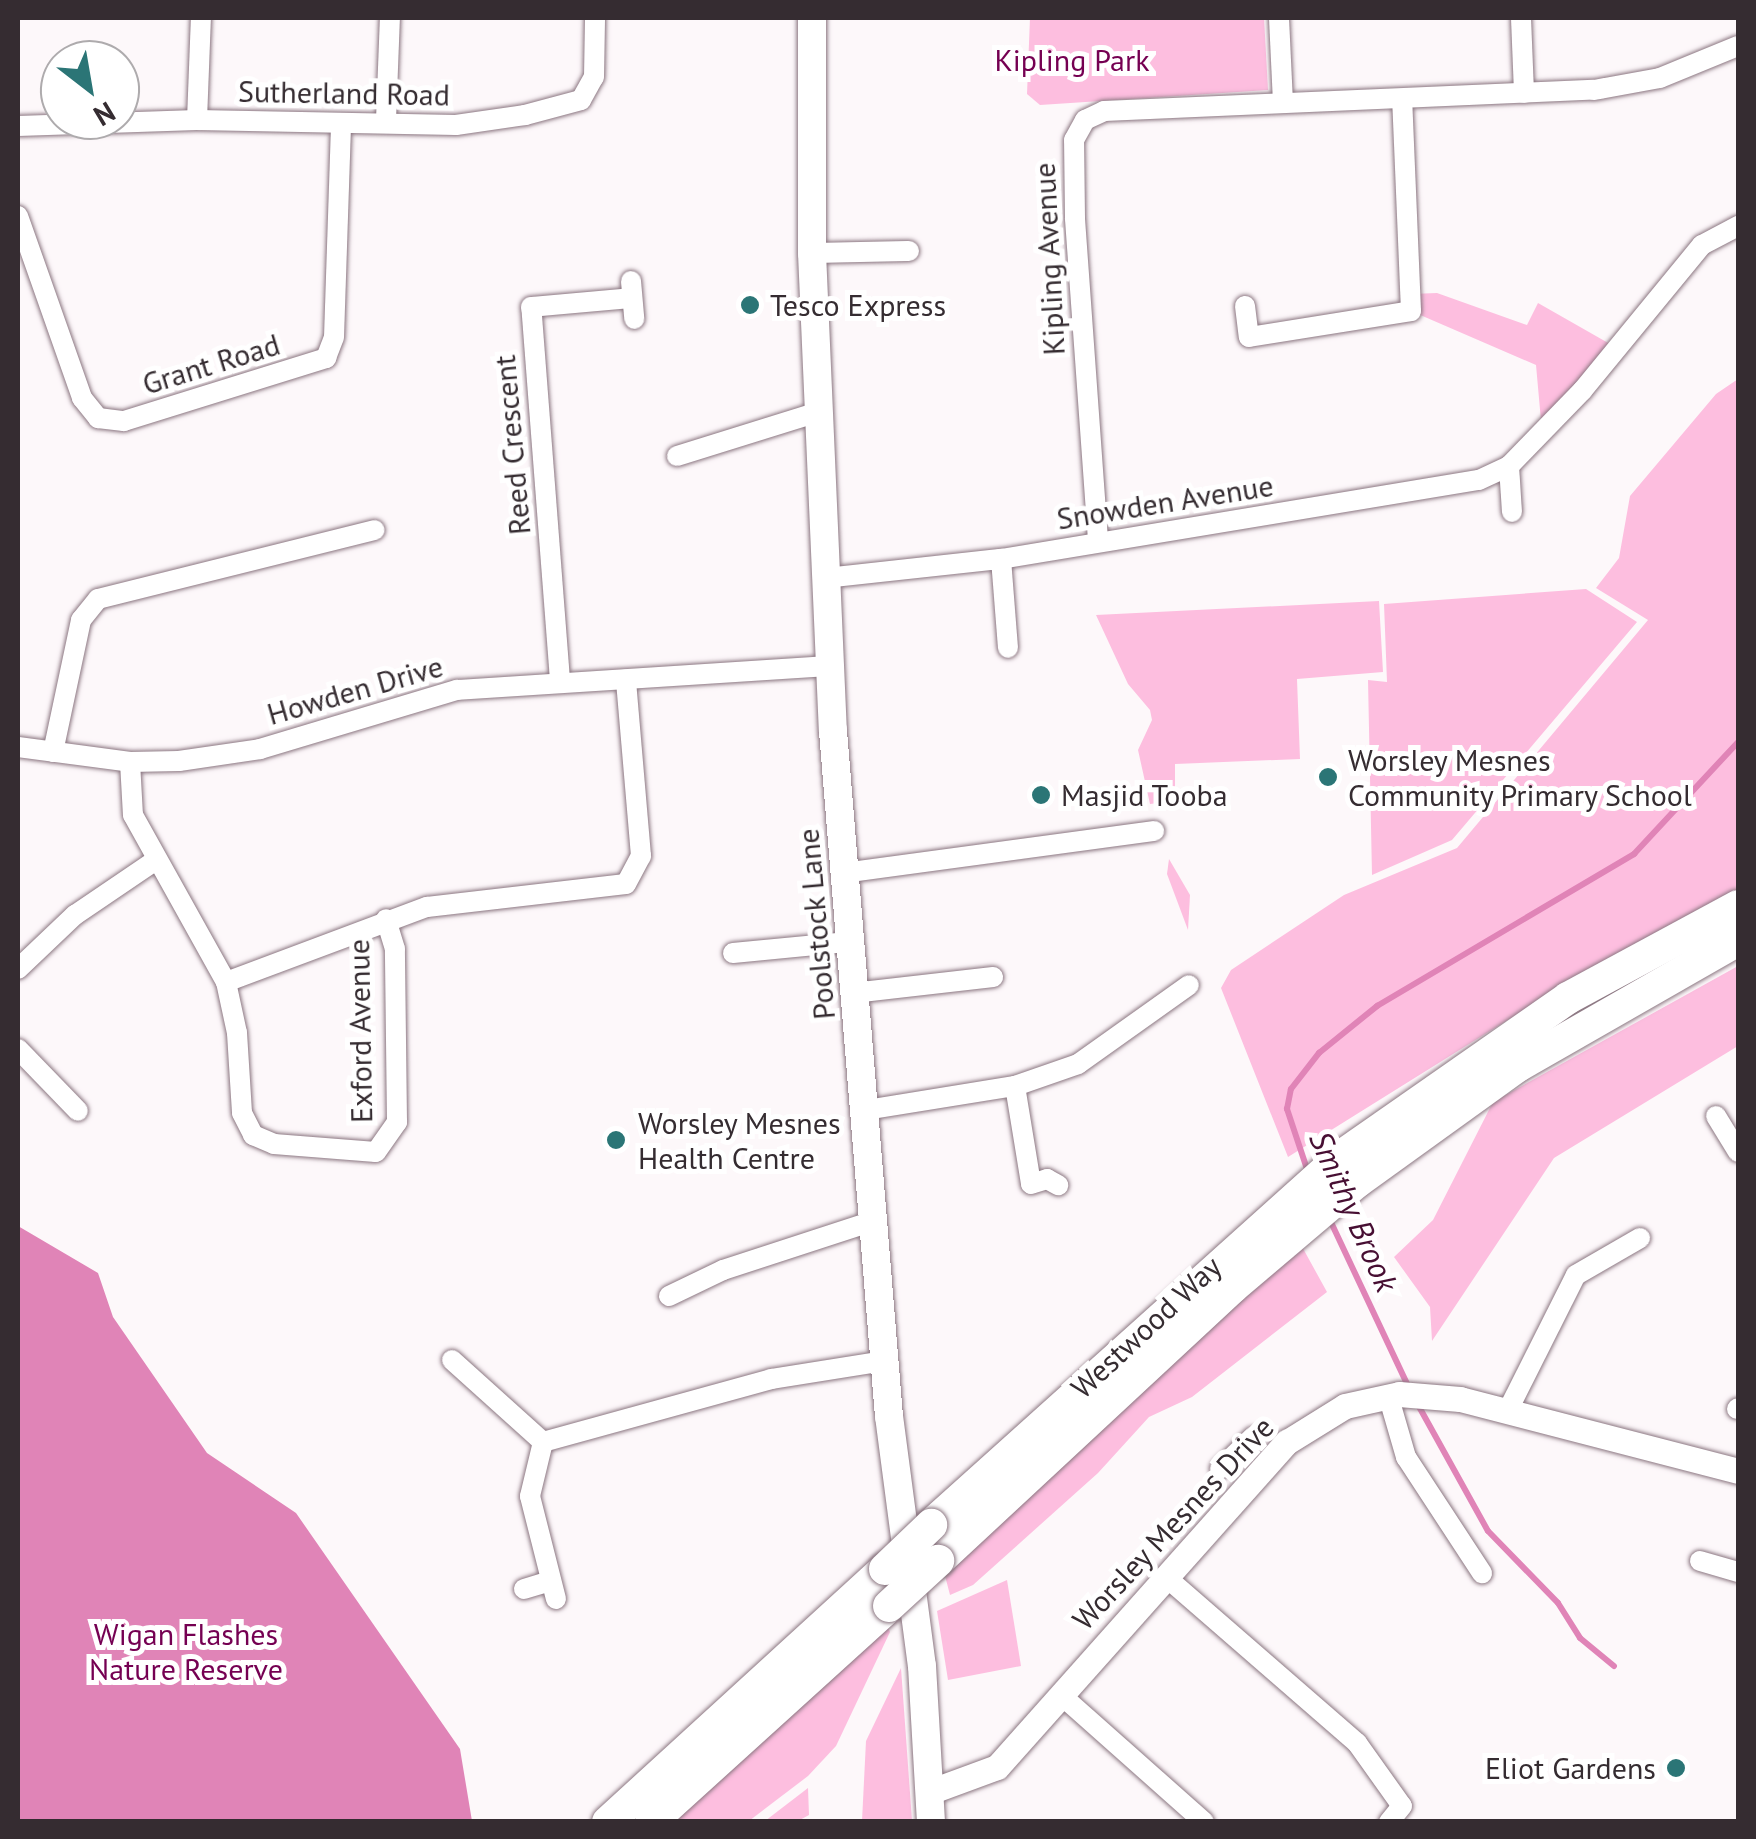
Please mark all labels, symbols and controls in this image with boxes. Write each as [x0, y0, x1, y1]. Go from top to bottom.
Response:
north arrow [40, 40, 140, 140]
park label: Kipling Park [994, 42, 1150, 78]
street label: Sutherland Road [238, 73, 450, 113]
text: N [87, 94, 122, 135]
street label: Kipling Avenue [1026, 161, 1072, 357]
place label: Tesco Express [770, 287, 946, 323]
marker: Tesco Express [739, 294, 761, 316]
street label: Grant Road [138, 326, 284, 402]
street label: Reed Crescent [486, 354, 538, 536]
street label: Snowden Avenue [1054, 467, 1276, 537]
street label: Howden Drive [263, 648, 447, 732]
place label: Worsley Mesnes Community Primary School [1348, 742, 1694, 812]
marker: Worsley Mesnes Community Primary School [1317, 766, 1339, 788]
place label: Masjid Tooba [1061, 777, 1228, 813]
marker: Masjid Tooba [1030, 784, 1052, 806]
street label: Poolstock Lane [790, 827, 842, 1021]
street label: Exford Avenue [340, 938, 380, 1124]
place label: Worsley Mesnes Health Centre [638, 1105, 842, 1176]
water label: Smithy Brook [1301, 1124, 1407, 1298]
marker: Worsley Mesnes Health Centre [603, 1127, 629, 1153]
street label: Westwood Way [1063, 1248, 1229, 1406]
street label: Worsley Mesnes Drive [1065, 1409, 1281, 1637]
park label: Wigan Flashes Nature Reserve [89, 1616, 283, 1686]
place label: Eliot Gardens [1485, 1750, 1656, 1786]
marker: Eliot Gardens [1665, 1757, 1687, 1779]

